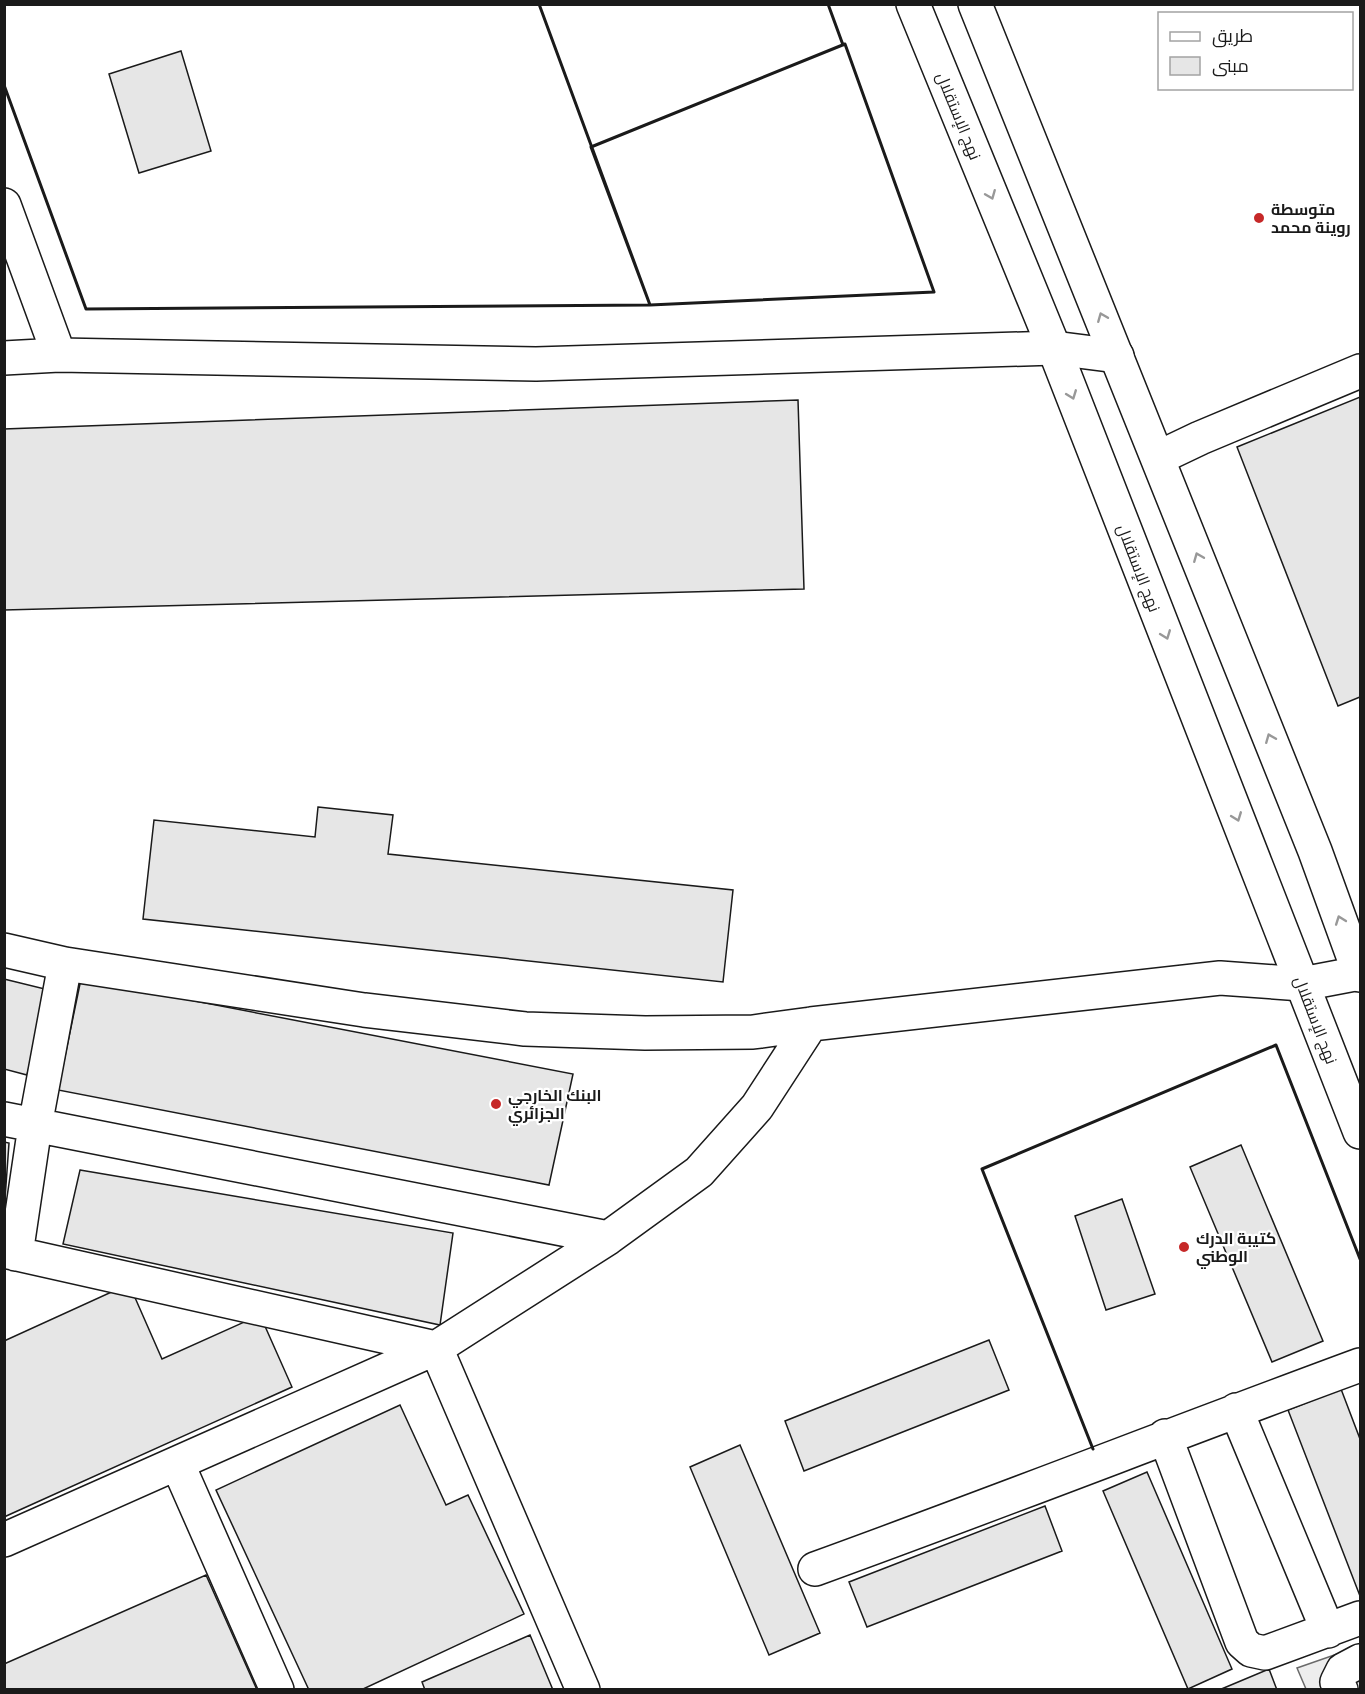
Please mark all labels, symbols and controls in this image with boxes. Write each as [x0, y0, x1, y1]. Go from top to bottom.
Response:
legend [1158, 12, 1353, 90]
text: طريق [1212, 19, 1253, 52]
text: مبنى [1212, 49, 1249, 82]
street label: نهج الإستقلال [928, 67, 990, 165]
one-way arrow [984, 188, 996, 199]
place label: متوسطة روينة محمد [1271, 194, 1351, 242]
marker: متوسطة روينة محمد [1252, 211, 1266, 225]
one-way arrow [1097, 313, 1109, 324]
one-way arrow [1064, 389, 1077, 400]
street label: نهج الإستقلال [1108, 519, 1170, 617]
one-way arrow [1193, 552, 1205, 563]
one-way arrow [1158, 630, 1171, 640]
one-way arrow [1265, 733, 1277, 744]
one-way arrow [1230, 811, 1242, 822]
one-way arrow [1335, 915, 1348, 926]
street label: نهج الإستقلال [1285, 971, 1347, 1069]
place label: البنك الخارجي الجزائري [508, 1080, 602, 1128]
marker: البنك الخارجي الجزائري [489, 1097, 503, 1111]
place label: كتيبة الدرك الوطني [1196, 1223, 1276, 1271]
marker: كتيبة الدرك الوطني [1177, 1240, 1191, 1254]

